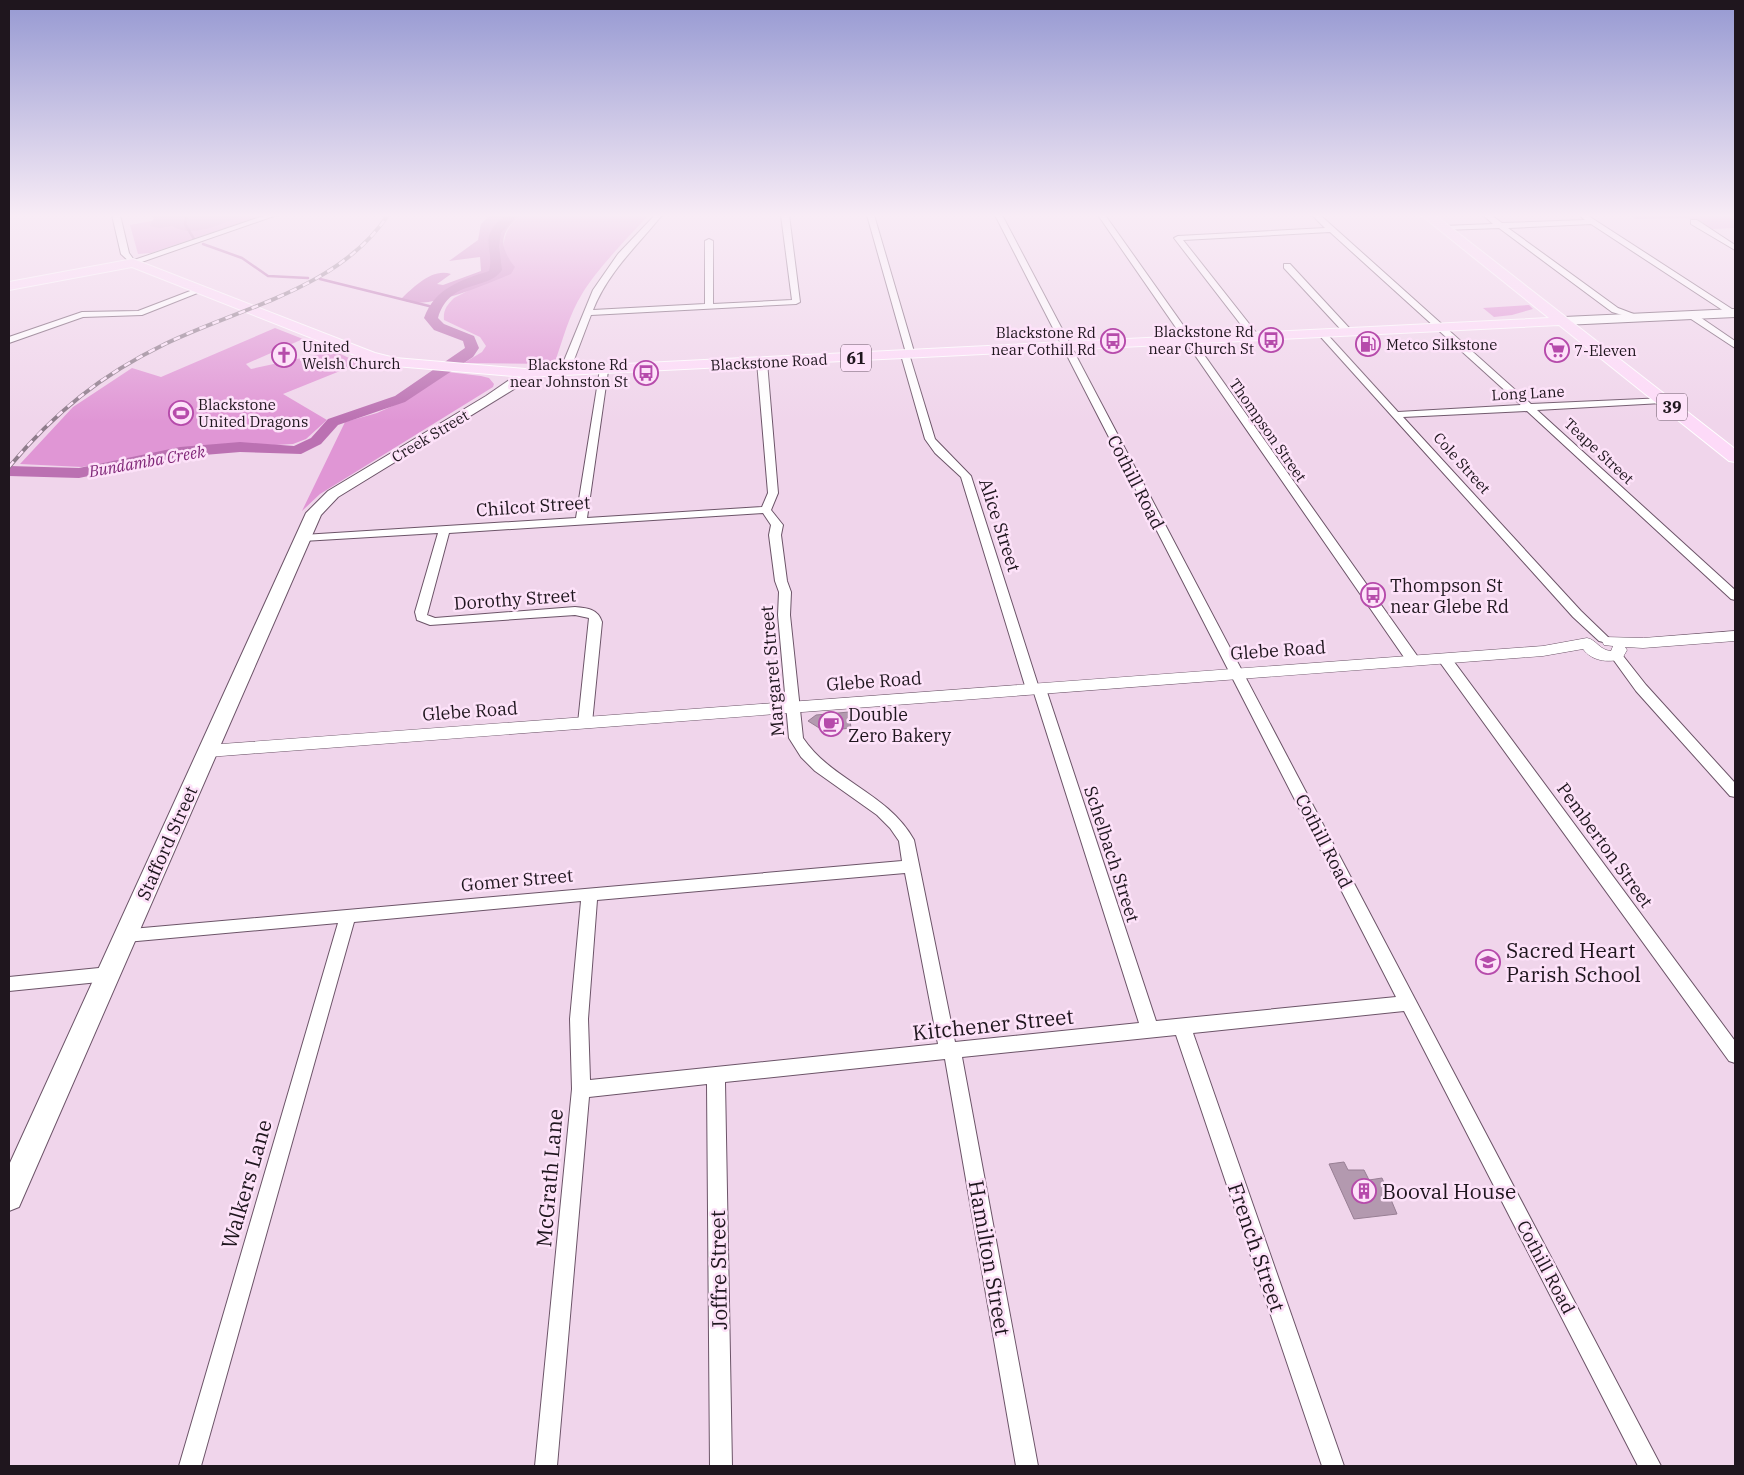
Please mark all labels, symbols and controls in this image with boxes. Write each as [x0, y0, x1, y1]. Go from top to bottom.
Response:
place label: Blackstone Rd near Church St [1148, 322, 1254, 358]
place label: Blackstone Rd near Cothill Rd [991, 323, 1096, 359]
bus stop icon: Blackstone Rd near Church St [1258, 327, 1284, 353]
bus stop icon: Blackstone Rd near Cothill Rd [1100, 328, 1126, 354]
fuel station icon: Metco Silkstone [1355, 331, 1381, 357]
place label: Metco Silkstone [1386, 335, 1497, 354]
place label: United Welsh Church [302, 337, 401, 373]
supermarket icon: 7-Eleven [1544, 337, 1570, 363]
place label: 7-Eleven [1574, 341, 1637, 360]
church icon: United Welsh Church [271, 342, 297, 368]
road number: 61 [841, 344, 871, 372]
street label: Blackstone Road [710, 349, 828, 375]
place label: Blackstone Rd near Johnston St [510, 355, 628, 391]
bus stop icon: Blackstone Rd near Johnston St [633, 360, 659, 386]
street label: Thompson Street [1225, 375, 1311, 485]
street label: Long Lane [1491, 382, 1565, 404]
road number: 39 [1657, 394, 1687, 421]
place label: Blackstone United Dragons [198, 395, 308, 431]
sports icon: Blackstone United Dragons [168, 400, 194, 426]
street label: Creek Street [388, 406, 472, 466]
street label: Teape Street [1560, 414, 1638, 488]
street label: Cole Street [1429, 428, 1495, 498]
street label: Cothill Road [1102, 431, 1170, 533]
water label: Bundamba Creek [86, 441, 207, 481]
street label: Alice Street [974, 475, 1026, 575]
street label: Chilcot Street [475, 491, 591, 521]
place label: Thompson St near Glebe Rd [1390, 574, 1509, 618]
bus stop icon: Thompson St near Glebe Rd [1360, 582, 1386, 608]
street label: Dorothy Street [453, 583, 577, 615]
street label: Margaret Street [755, 604, 789, 738]
street label: Glebe Road [1229, 635, 1327, 665]
street label: Glebe Road [825, 666, 923, 696]
street label: Glebe Road [421, 696, 519, 726]
place label: Double Zero Bakery [848, 703, 952, 747]
cafe icon: Double Zero Bakery [818, 711, 844, 737]
street label: Pemberton Street [1552, 778, 1658, 912]
street label: Stafford Street [132, 782, 202, 904]
street label: Schelbach Street [1079, 783, 1145, 925]
street label: Cothill Road [1290, 790, 1358, 892]
street label: Gomer Street [460, 864, 574, 896]
place label: Sacred Heart Parish School [1506, 936, 1641, 988]
school or university icon: Sacred Heart Parish School [1475, 949, 1501, 975]
street label: Kitchener Street [911, 1002, 1075, 1046]
street label: McGrath Lane [529, 1108, 569, 1248]
street label: Walkers Lane [214, 1116, 278, 1252]
place label: Booval House [1382, 1177, 1516, 1205]
street label: Hamilton Street [963, 1178, 1017, 1338]
building icon: Booval House [1351, 1178, 1377, 1204]
street label: French Street [1222, 1179, 1292, 1315]
street label: Joffre Street [703, 1210, 733, 1330]
street label: Cothill Road [1512, 1216, 1580, 1318]

